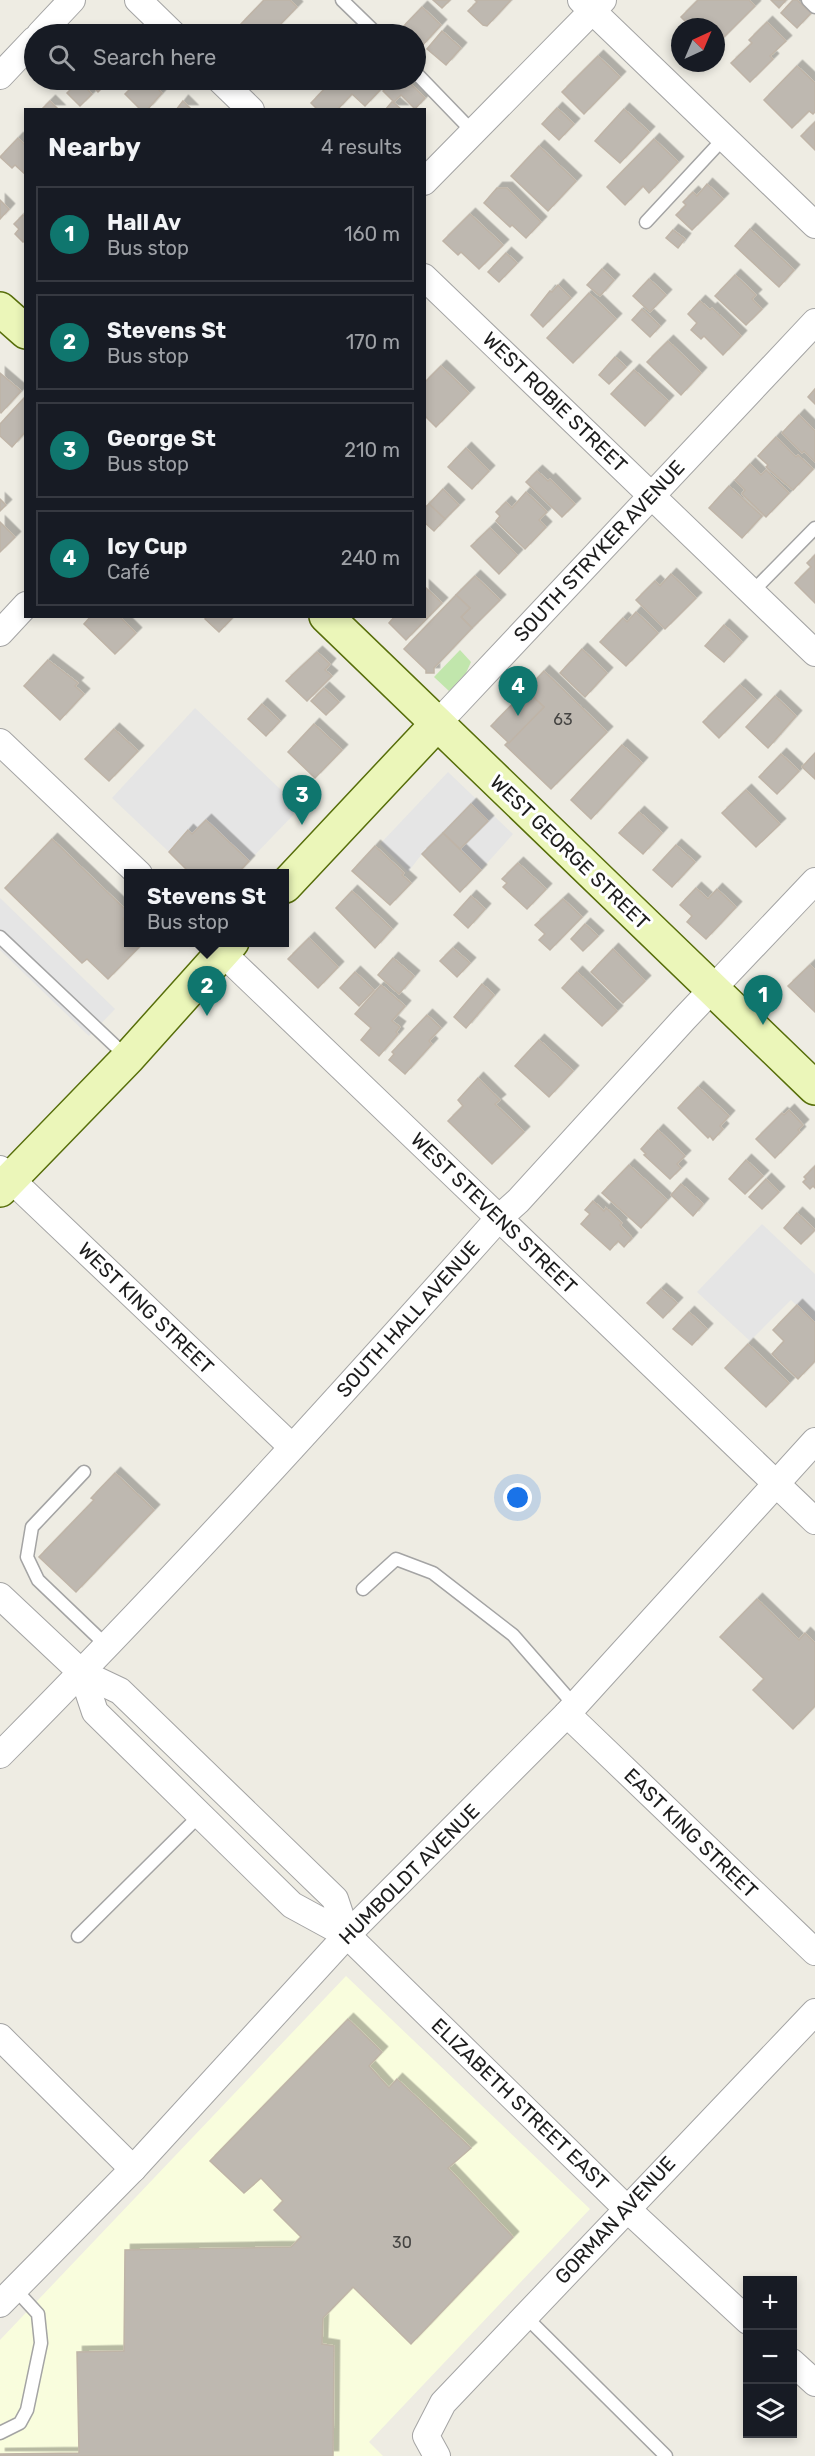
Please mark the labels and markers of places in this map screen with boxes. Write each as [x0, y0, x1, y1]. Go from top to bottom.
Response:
pin: 4 [498, 666, 538, 716]
pin: 3 [282, 776, 322, 825]
pin: 2 [188, 966, 226, 1016]
pin: 1 [744, 976, 783, 1025]

